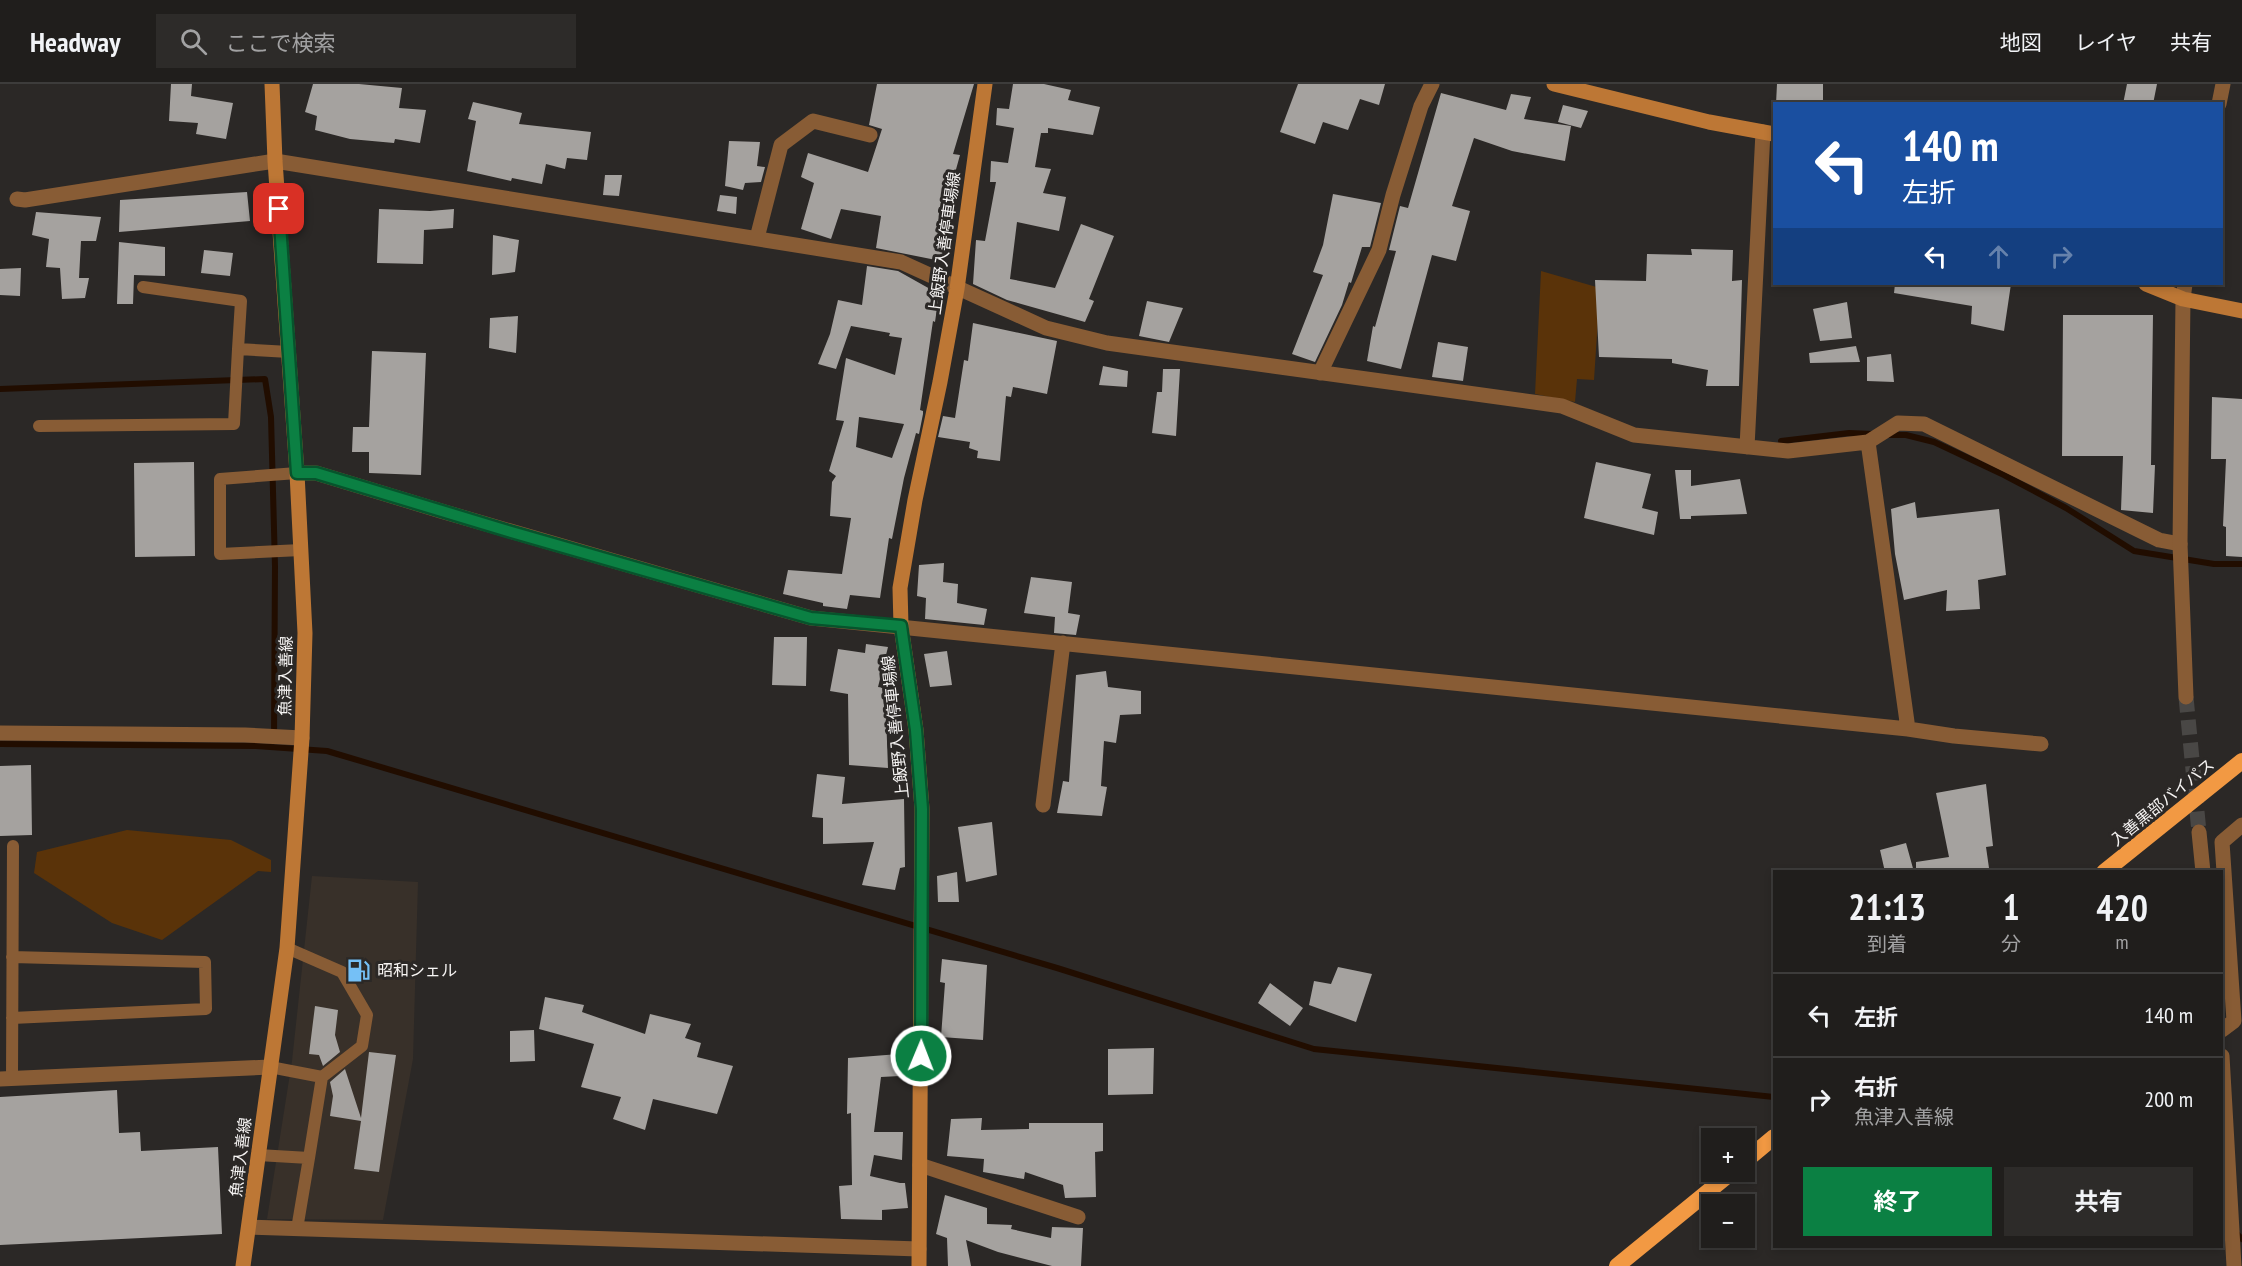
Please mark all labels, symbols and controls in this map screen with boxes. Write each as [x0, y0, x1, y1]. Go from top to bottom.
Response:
search box [156, 14, 576, 68]
text: Headway [30, 23, 120, 60]
icon: search [177, 25, 210, 58]
text: ここで検索 [225, 29, 335, 57]
text: 地図 [2000, 29, 2042, 56]
text: レイヤ [2075, 29, 2137, 56]
text: 共有 [2170, 29, 2212, 56]
text: 140 m [1902, 118, 1999, 173]
icon: left [1803, 126, 1881, 204]
street label: 上飯野入善停車場線 [924, 170, 964, 316]
text: 左折 [1902, 175, 1956, 209]
pin [253, 183, 304, 234]
icon: arrive [262, 192, 295, 225]
icon: left [1919, 240, 1952, 273]
icon: ahead [1982, 240, 2015, 273]
icon: right [2045, 240, 2078, 273]
street label: 魚津入善線 [274, 636, 296, 716]
street label: 上飯野入善停車場線 [878, 654, 912, 800]
street label: 入善黒部バイパス [2106, 754, 2218, 850]
text: 21:13 [1848, 883, 1926, 930]
text: 1 [2003, 883, 2020, 930]
text: 420 [2096, 884, 2148, 931]
text: m [2116, 929, 2129, 955]
text: 到着 [1867, 931, 1907, 957]
text: 分 [2001, 931, 2021, 957]
fuel station icon: 昭和シェル [346, 957, 372, 983]
place label: 昭和シェル [377, 960, 457, 980]
icon: left [1803, 999, 1836, 1032]
text: 140 m [2144, 1001, 2193, 1029]
text: 左折 [1854, 1003, 1898, 1031]
position arrow [889, 1024, 953, 1088]
text: 右折 [1854, 1073, 1898, 1101]
icon: right [1803, 1083, 1836, 1116]
text: 200 m [2144, 1085, 2193, 1113]
text: 魚津入善線 [1854, 1104, 1954, 1130]
street label: 魚津入善線 [225, 1116, 255, 1198]
map controls [1701, 1128, 1755, 1248]
button: + [1701, 1128, 1755, 1182]
button: 終了 [1803, 1167, 1992, 1236]
button: 共有 [2004, 1167, 2193, 1236]
button: − [1701, 1194, 1755, 1248]

